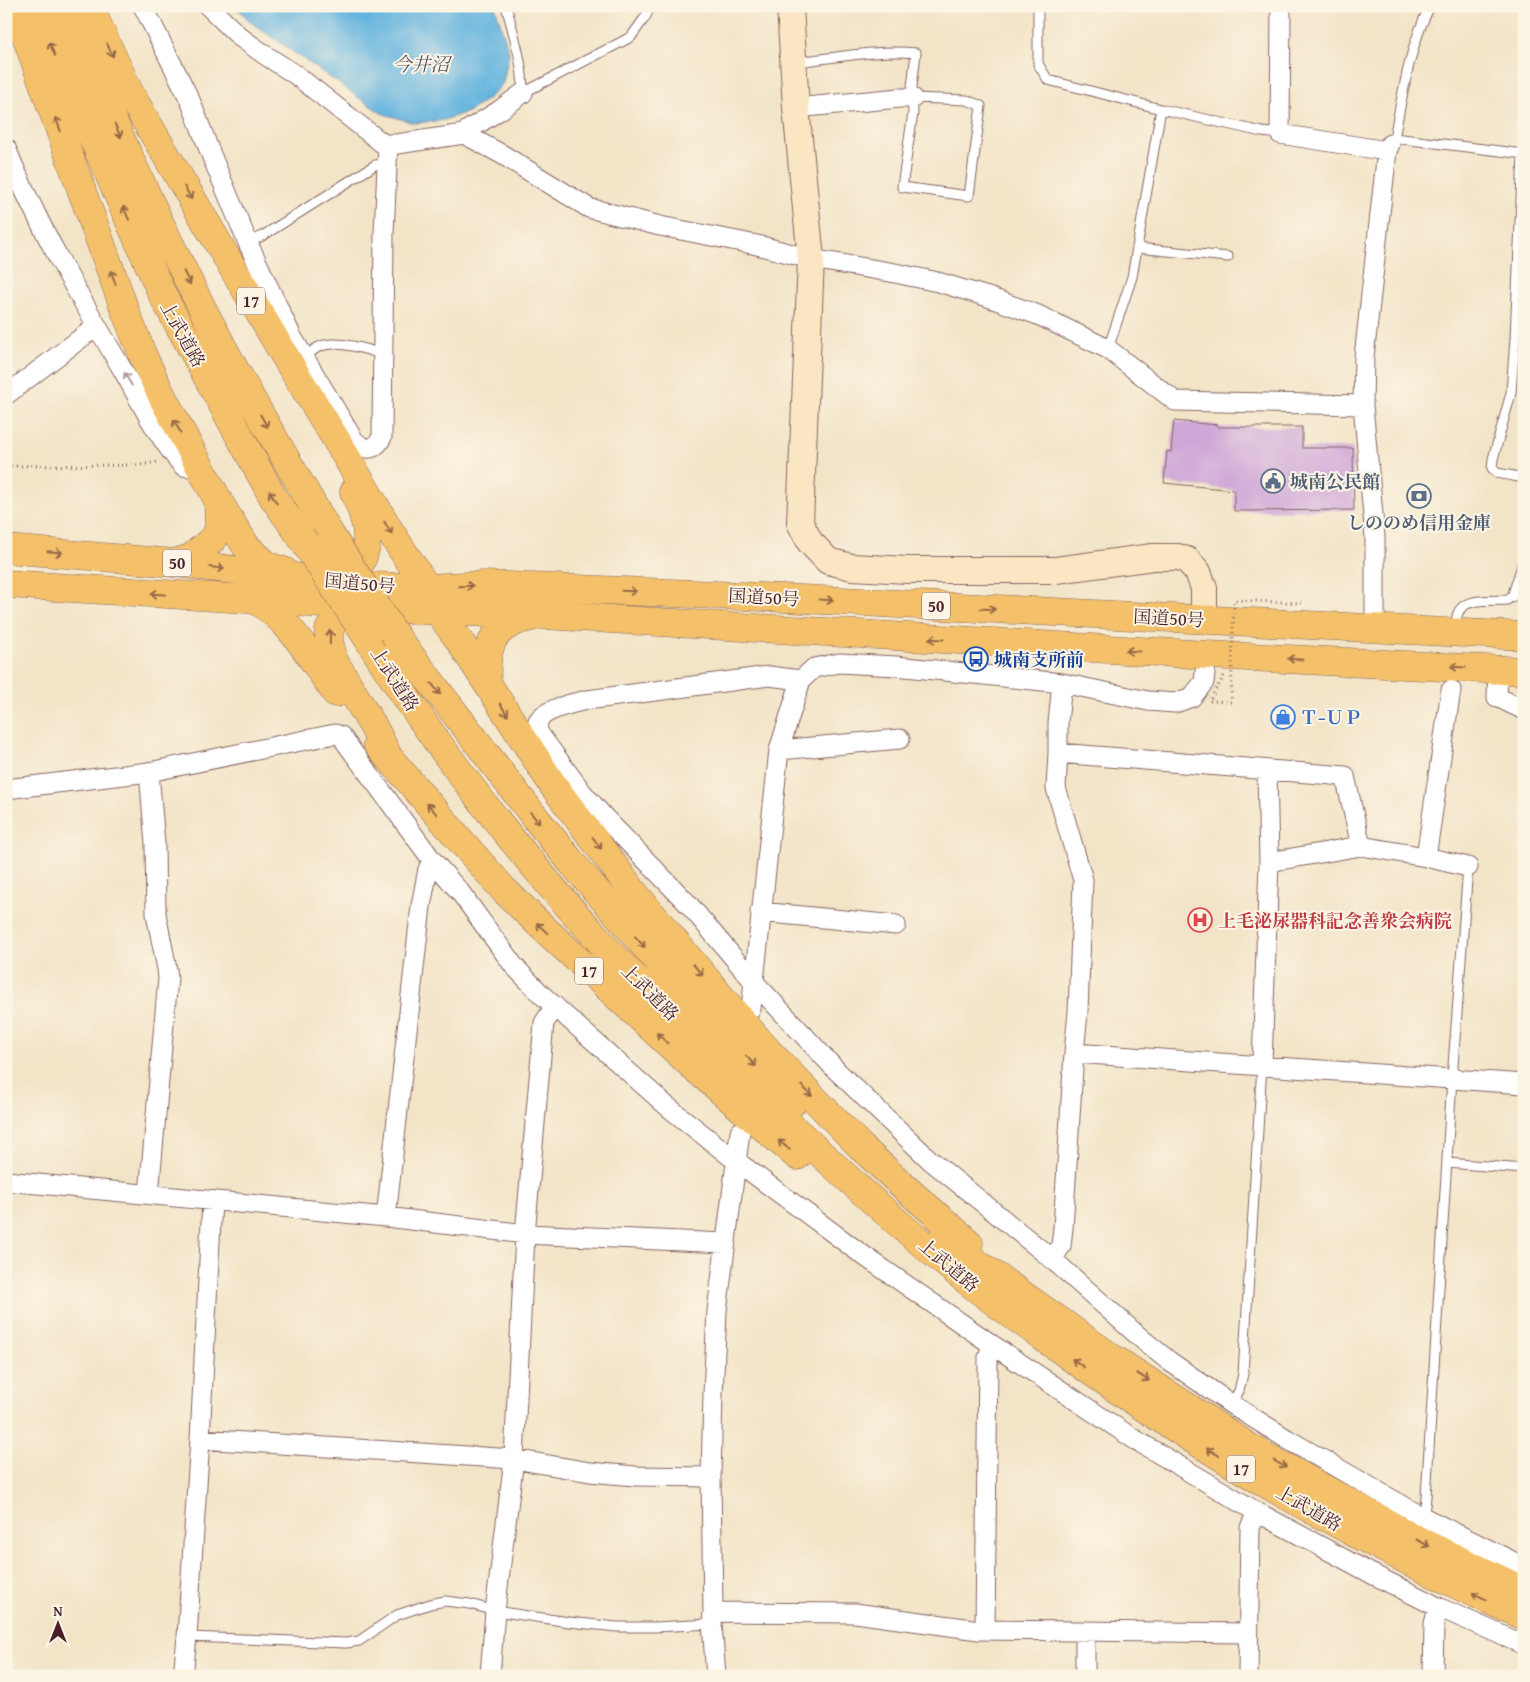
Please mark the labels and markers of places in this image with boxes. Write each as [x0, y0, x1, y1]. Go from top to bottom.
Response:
public building icon: 城南公民館 [1260, 468, 1286, 494]
place label: 城南公民館 [1290, 468, 1380, 495]
bank icon: しののめ信用金庫 [1406, 483, 1432, 509]
place label: しののめ信用金庫 [1347, 509, 1491, 536]
bus stop icon: 城南支所前 [963, 646, 989, 672]
place label: 城南支所前 [994, 646, 1084, 673]
shop icon: Ｔ−ＵＰ [1270, 704, 1296, 730]
place label: Ｔ−ＵＰ [1300, 704, 1362, 731]
hospital icon: 上毛泌尿器科記念善衆会病院 [1187, 907, 1213, 933]
place label: 上毛泌尿器科記念善衆会病院 [1218, 907, 1452, 934]

